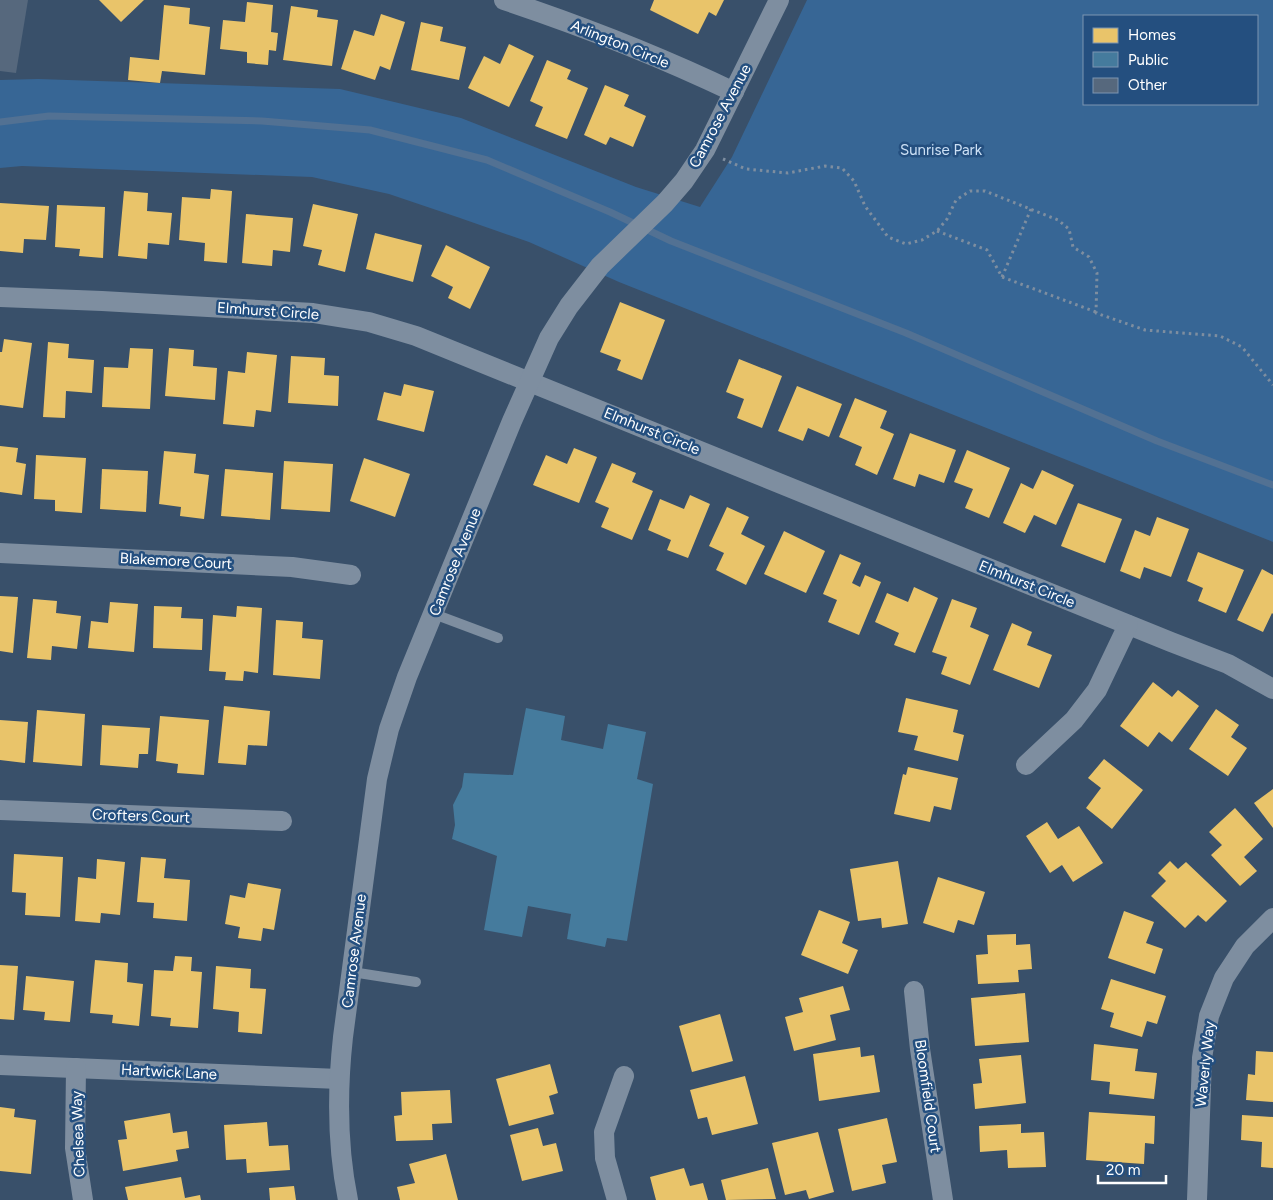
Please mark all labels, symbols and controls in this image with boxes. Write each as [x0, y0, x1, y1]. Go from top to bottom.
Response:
legend [1083, 15, 1258, 105]
street label: Arlington Circle [568, 16, 672, 72]
text: Homes [1128, 26, 1176, 44]
text: Public [1128, 51, 1169, 69]
street label: Camrose Avenue [685, 61, 755, 171]
text: Other [1128, 76, 1167, 94]
park label: Sunrise Park [900, 141, 983, 159]
street label: Elmhurst Circle [216, 298, 320, 324]
street label: Elmhurst Circle [601, 404, 703, 458]
street label: Camrose Avenue [425, 505, 485, 619]
street label: Blakemore Court [119, 549, 233, 573]
street label: Elmhurst Circle [976, 557, 1078, 611]
street label: Crofters Court [92, 805, 191, 827]
street label: Camrose Avenue [338, 893, 370, 1009]
street label: Waverly Way [1192, 1020, 1218, 1108]
street label: Bloomfield Court [911, 1038, 945, 1154]
street label: Hartwick Lane [121, 1060, 217, 1084]
street label: Chelsea Way [67, 1090, 89, 1178]
scale bar [1098, 1152, 1166, 1184]
text: 20 m [1106, 1161, 1140, 1179]

